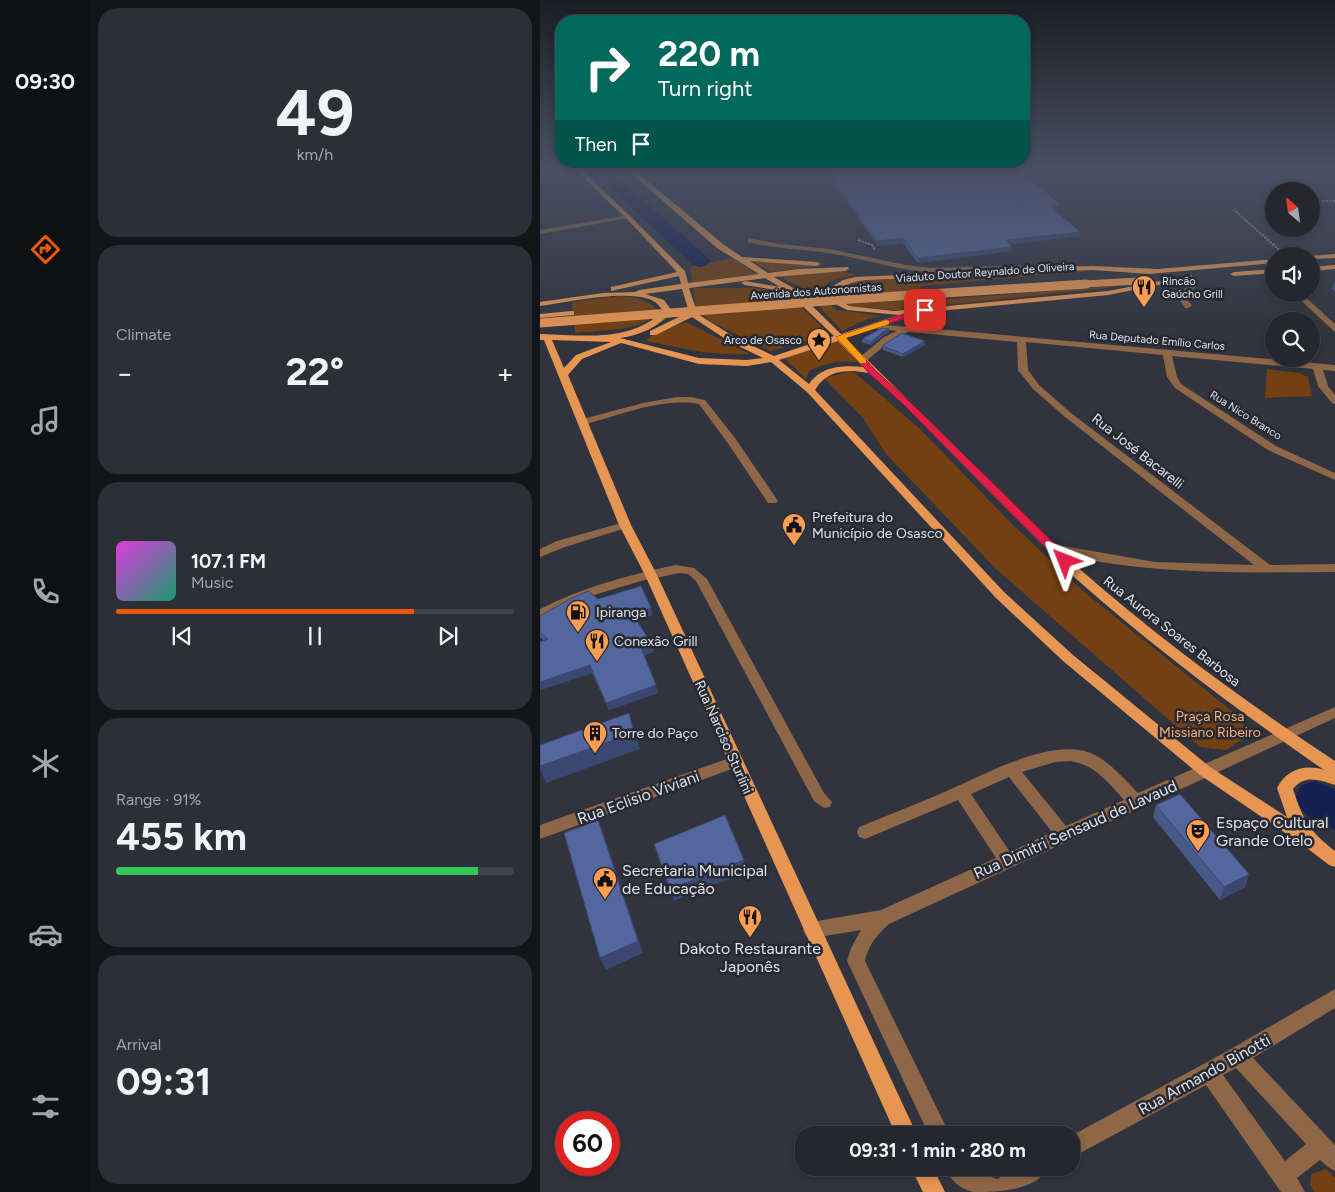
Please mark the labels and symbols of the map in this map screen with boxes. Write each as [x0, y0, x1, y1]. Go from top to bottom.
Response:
north arrow [1265, 182, 1320, 238]
street label: Viaduto Doutor Reynaldo de Oliveira [895, 260, 1075, 285]
restaurant icon: Rincão Gaúcho Grill [1131, 274, 1157, 308]
place label: Rincão Gaúcho Grill [1162, 275, 1223, 301]
street label: Avenida dos Autonomistas [750, 280, 882, 303]
pin [904, 289, 946, 331]
place icon: Arco de Osasco [806, 327, 832, 361]
street label: Rua Deputado Emílio Carlos [1088, 328, 1226, 353]
place label: Arco de Osasco [724, 334, 802, 347]
street label: Rua Nico Branco [1208, 388, 1284, 443]
street label: Rua José Bacarelli [1088, 410, 1187, 493]
place label: Prefeitura do Município de Osasco [812, 509, 943, 542]
public building icon: Prefeitura do Município de Osasco [781, 512, 807, 546]
position arrow [1038, 534, 1090, 586]
street label: Rua Aurora Soares Barbosa [1100, 573, 1244, 690]
fuel station icon: Ipiranga [565, 599, 591, 633]
place label: Ipiranga [596, 604, 646, 621]
restaurant icon: Conexão Grill [584, 628, 610, 662]
place label: Conexão Grill [614, 633, 698, 650]
street label: Rua Narciso Sturlini [691, 678, 756, 797]
park label: Praça Rosa Missiano Ribeiro [1159, 708, 1261, 741]
building icon: Torre do Paço [582, 720, 608, 754]
place label: Torre do Paço [612, 725, 698, 742]
street label: Rua Eclisio Viviani [575, 767, 702, 828]
street label: Rua Dimitri Sensaud de Lavaud [971, 776, 1180, 883]
place label: Espaço Cultural Grande Otelo [1216, 813, 1328, 850]
theatre icon: Espaço Cultural Grande Otelo [1185, 818, 1211, 852]
place label: Secretaria Municipal de Educação [622, 861, 767, 898]
public building icon: Secretaria Municipal de Educação [592, 866, 618, 900]
restaurant icon: Dakoto Restaurante Japonês [737, 904, 763, 938]
place label: Dakoto Restaurante Japonês [679, 939, 821, 976]
street label: Rua Armando Binotti [1135, 1030, 1274, 1119]
speed limit sign: 60 [555, 1111, 620, 1176]

